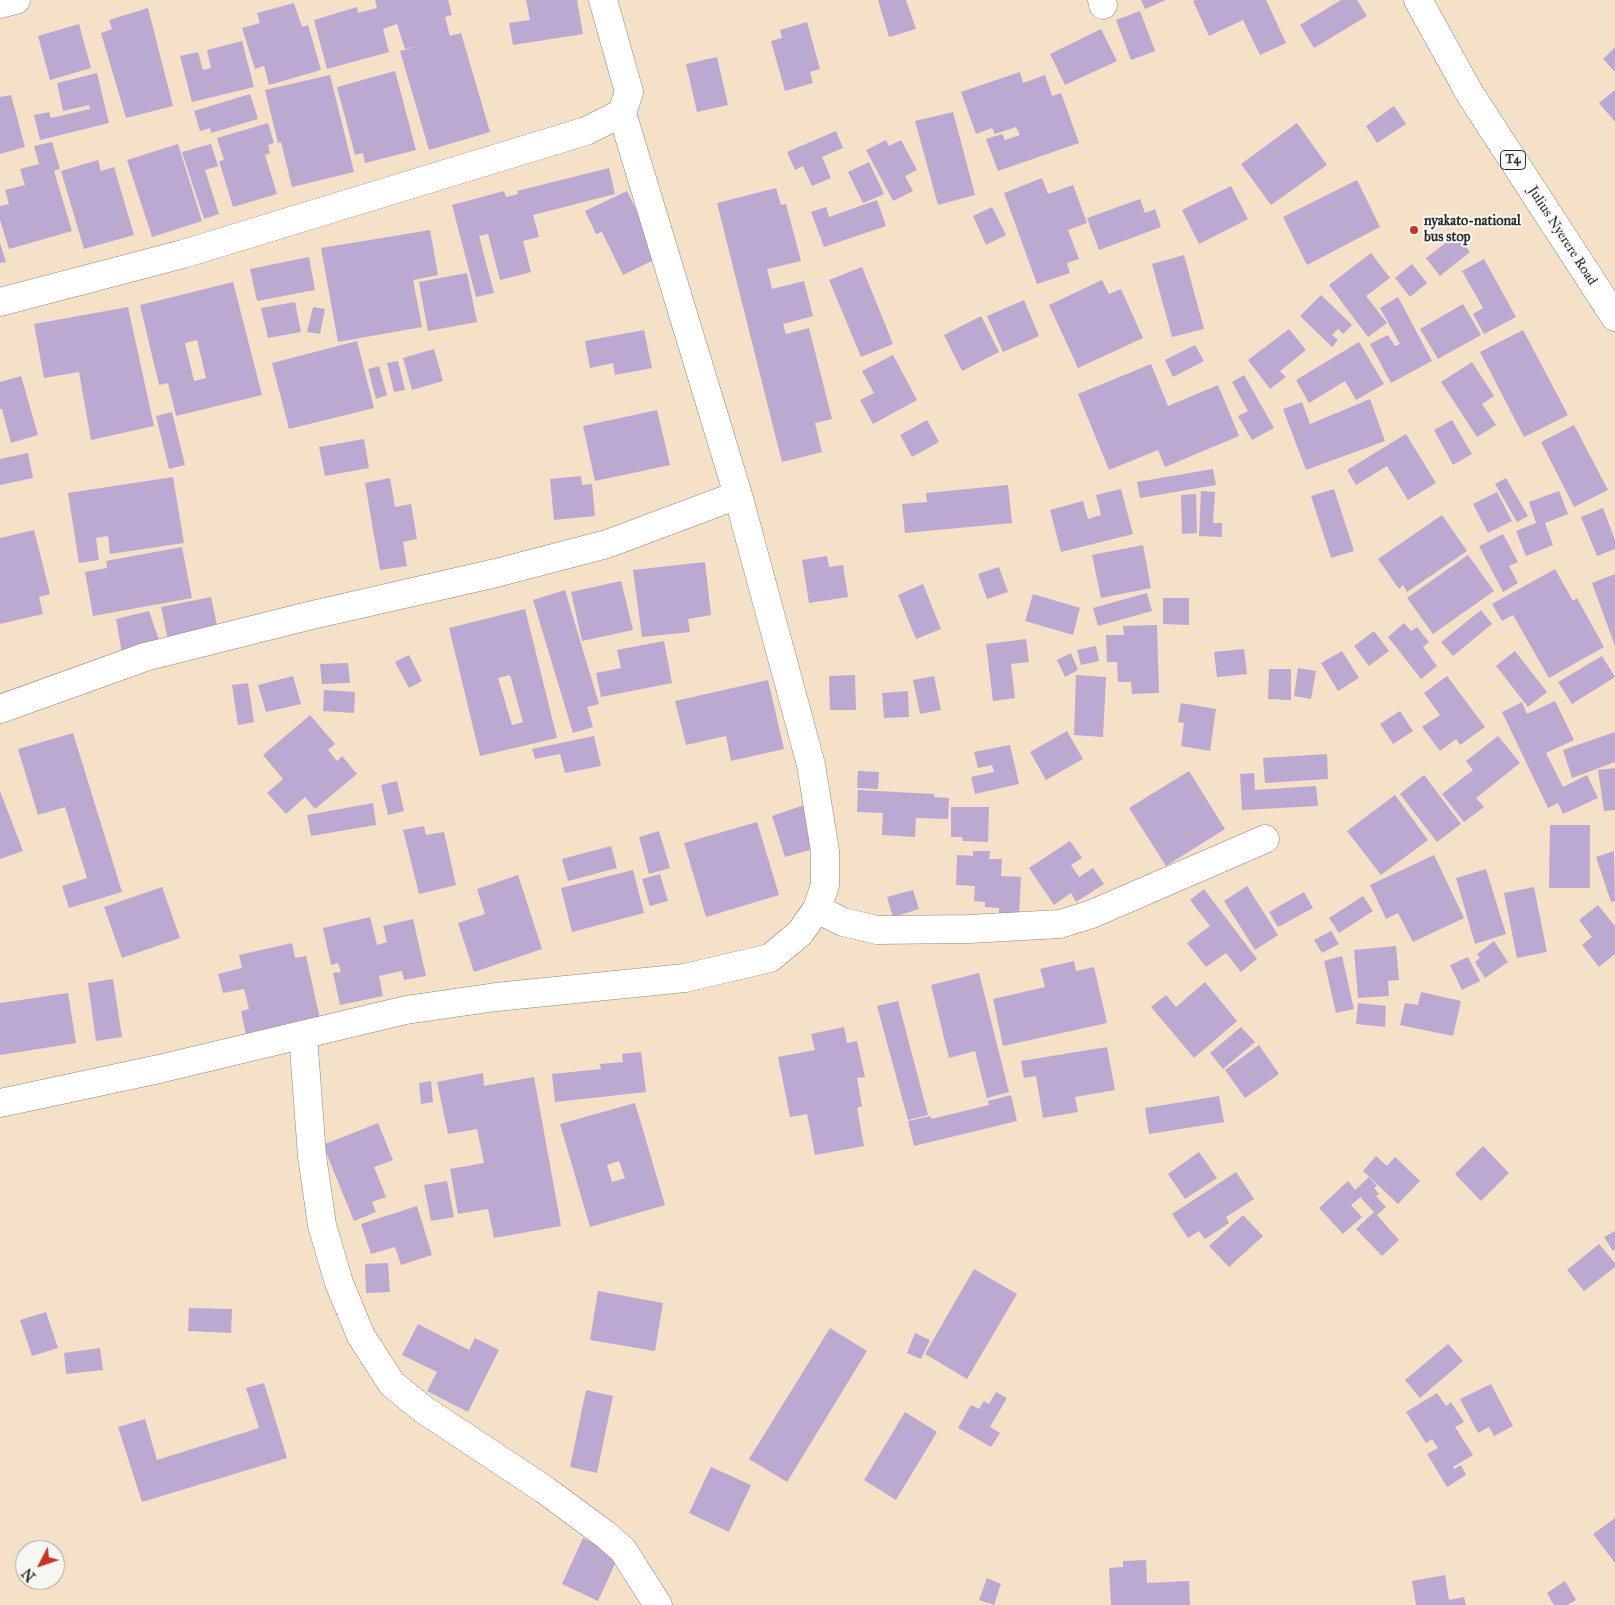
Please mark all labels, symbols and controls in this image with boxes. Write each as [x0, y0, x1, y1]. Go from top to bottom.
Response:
road number: T4 [1500, 150, 1526, 170]
street label: Julius Nyerere Road [1524, 183, 1600, 289]
place label: nyakato-national bus stop [1424, 214, 1521, 246]
marker: nyakato-national bus stop [1408, 224, 1420, 236]
north arrow [15, 1540, 65, 1590]
text: N [19, 1564, 39, 1585]

